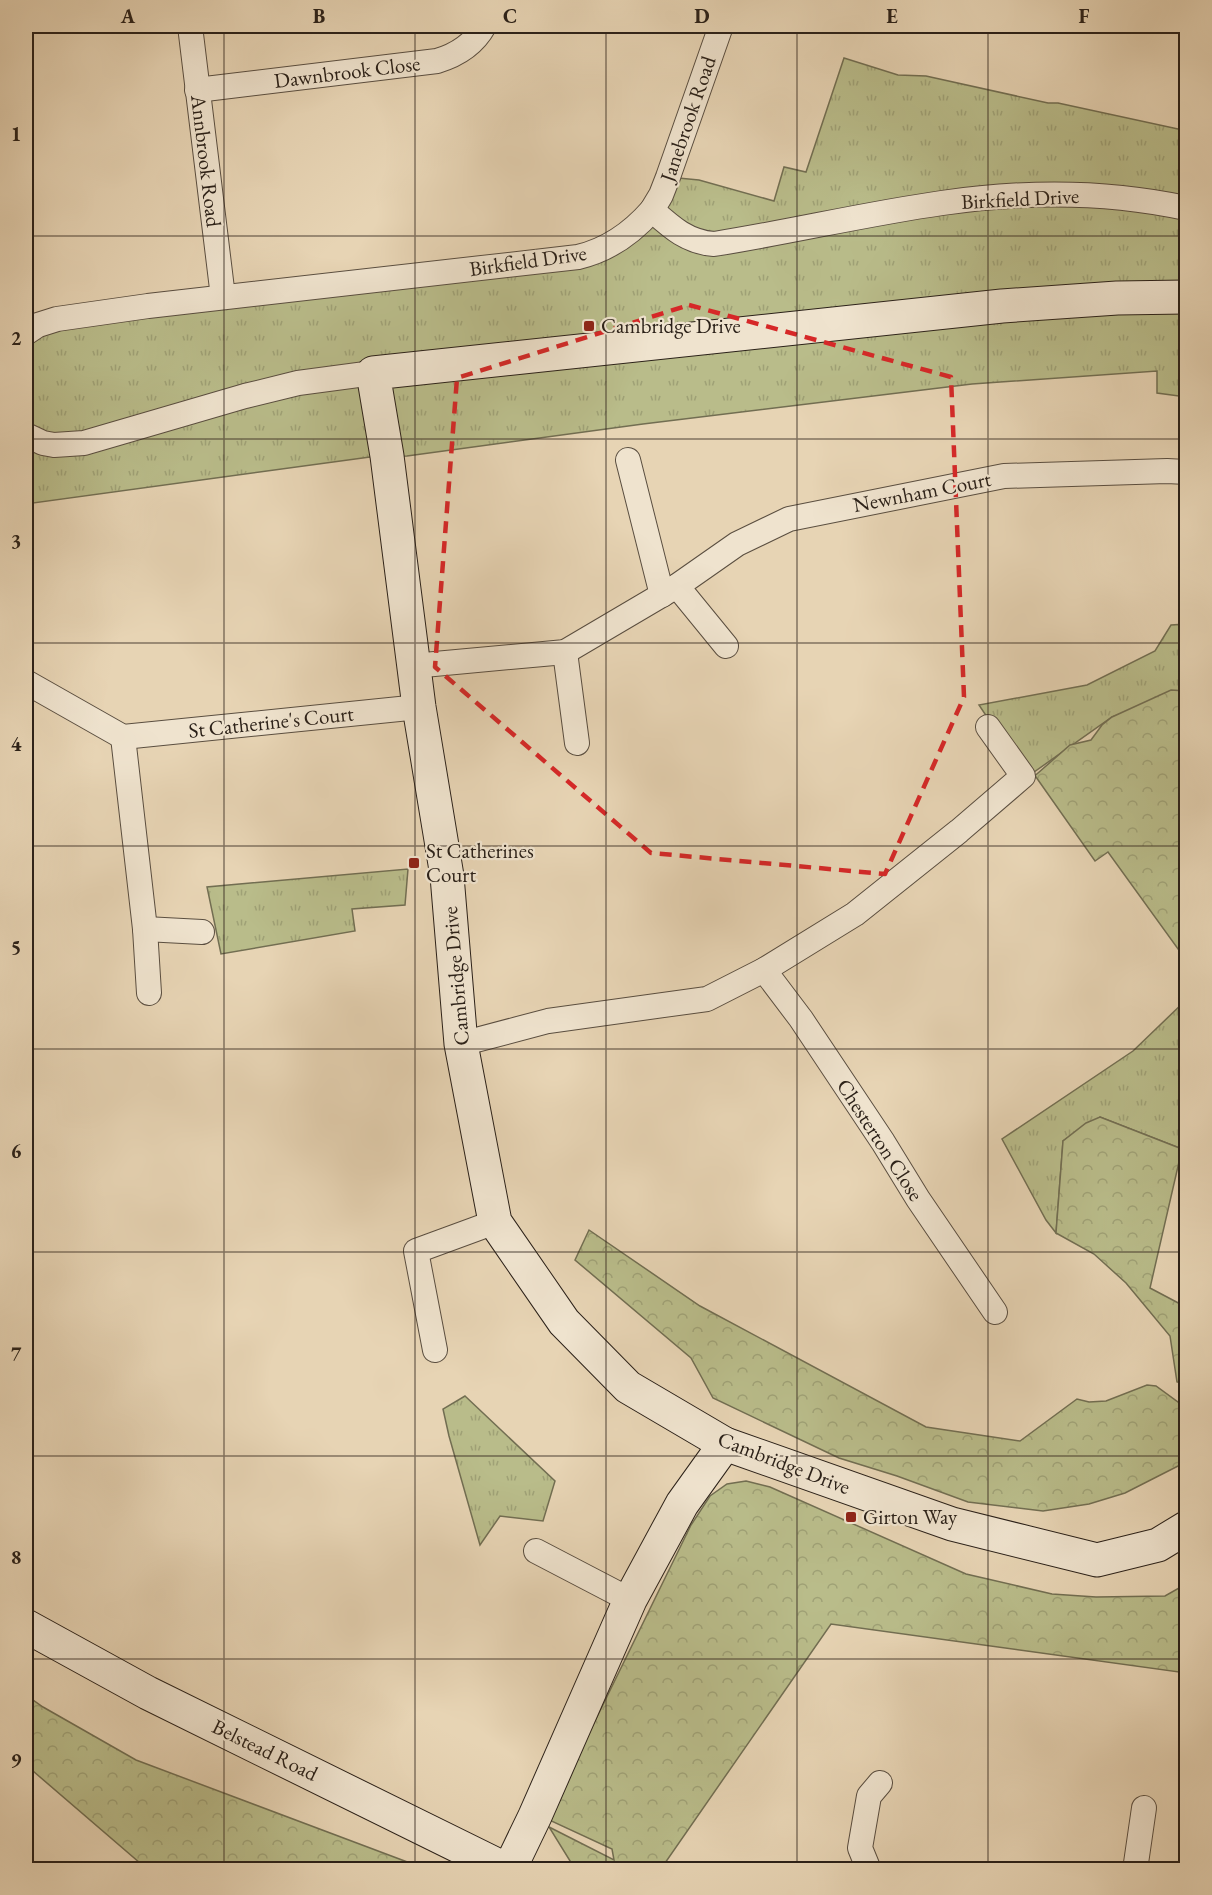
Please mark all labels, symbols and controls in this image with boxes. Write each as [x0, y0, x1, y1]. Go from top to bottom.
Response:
text: A [120, 3, 136, 29]
text: B [313, 3, 325, 29]
text: C [503, 3, 517, 29]
text: D [694, 3, 710, 29]
text: E [886, 3, 898, 29]
text: F [1079, 3, 1090, 29]
street label: Dawnbrook Close [272, 49, 422, 94]
street label: Janebrook Road [653, 52, 722, 187]
street label: Annbrook Road [185, 92, 228, 229]
text: 1 [11, 121, 21, 147]
street label: Birkfield Drive [960, 182, 1080, 215]
street label: Birkfield Drive [468, 239, 588, 282]
place label: Cambridge Drive [601, 312, 741, 339]
marker: Cambridge Drive [582, 319, 596, 333]
text: 2 [11, 325, 22, 351]
street label: Newnham Court [851, 465, 994, 518]
text: 3 [11, 528, 21, 554]
street label: St Catherine's Court [187, 699, 355, 744]
text: 4 [11, 731, 22, 757]
place label: St Catherines Court [426, 837, 534, 888]
marker: St Catherines Court [407, 856, 421, 870]
street label: Cambridge Drive [436, 905, 475, 1047]
text: 5 [11, 934, 21, 960]
street label: Chesterton Close [831, 1074, 930, 1206]
text: 6 [11, 1138, 22, 1164]
text: 7 [11, 1341, 22, 1367]
street label: Cambridge Drive [714, 1425, 854, 1500]
place label: Girton Way [863, 1503, 958, 1530]
marker: Girton Way [844, 1510, 858, 1524]
text: 8 [11, 1544, 21, 1570]
street label: Belstead Road [208, 1712, 323, 1787]
text: 9 [11, 1747, 22, 1773]

